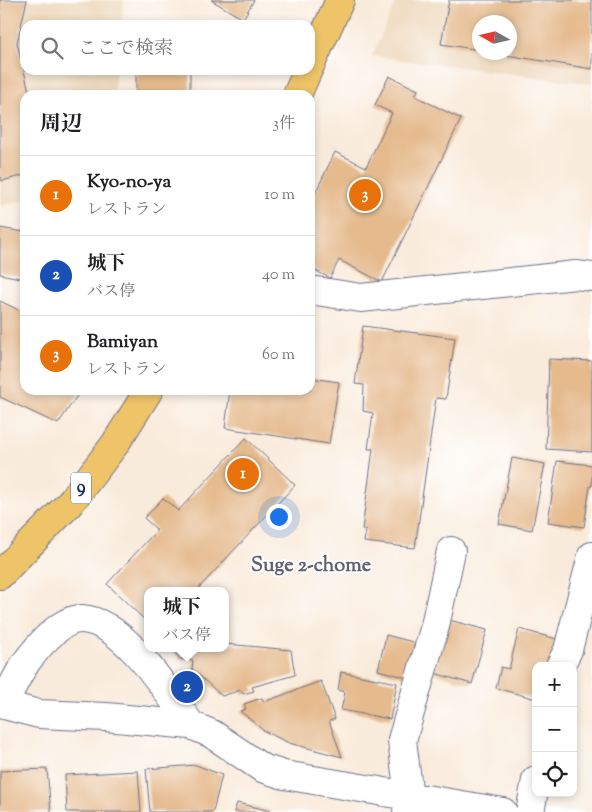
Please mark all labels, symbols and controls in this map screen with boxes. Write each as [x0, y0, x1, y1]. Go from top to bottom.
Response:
north arrow [472, 15, 517, 60]
search box [20, 20, 315, 75]
icon: search [38, 34, 66, 62]
text: ここで検索 [78, 36, 173, 63]
text: 周辺 [40, 110, 82, 140]
text: 3件 [273, 113, 295, 136]
text: Kyo-no-ya [87, 169, 171, 196]
pin: 3 [349, 176, 381, 214]
text: 1 [53, 184, 59, 207]
text: 10 m [265, 184, 295, 207]
text: レストラン [87, 199, 167, 222]
text: 城下 [87, 251, 125, 278]
text: 2 [52, 264, 60, 287]
text: 40 m [262, 264, 295, 287]
text: バス停 [87, 281, 135, 304]
text: Bamiyan [87, 329, 158, 356]
text: 3 [53, 344, 59, 367]
text: 60 m [262, 344, 295, 367]
text: レストラン [87, 359, 167, 382]
pin: 1 [227, 455, 259, 493]
road number: 9 [71, 472, 91, 503]
your location [266, 504, 292, 530]
district label: Suge 2-chome [251, 552, 371, 581]
popup [144, 587, 229, 652]
text: 城下 [162, 595, 201, 622]
text: バス停 [162, 625, 211, 648]
map controls [532, 662, 577, 797]
button: + [532, 662, 577, 707]
pin: 2 [171, 668, 203, 706]
button: − [532, 707, 577, 752]
button: locate [532, 752, 577, 797]

